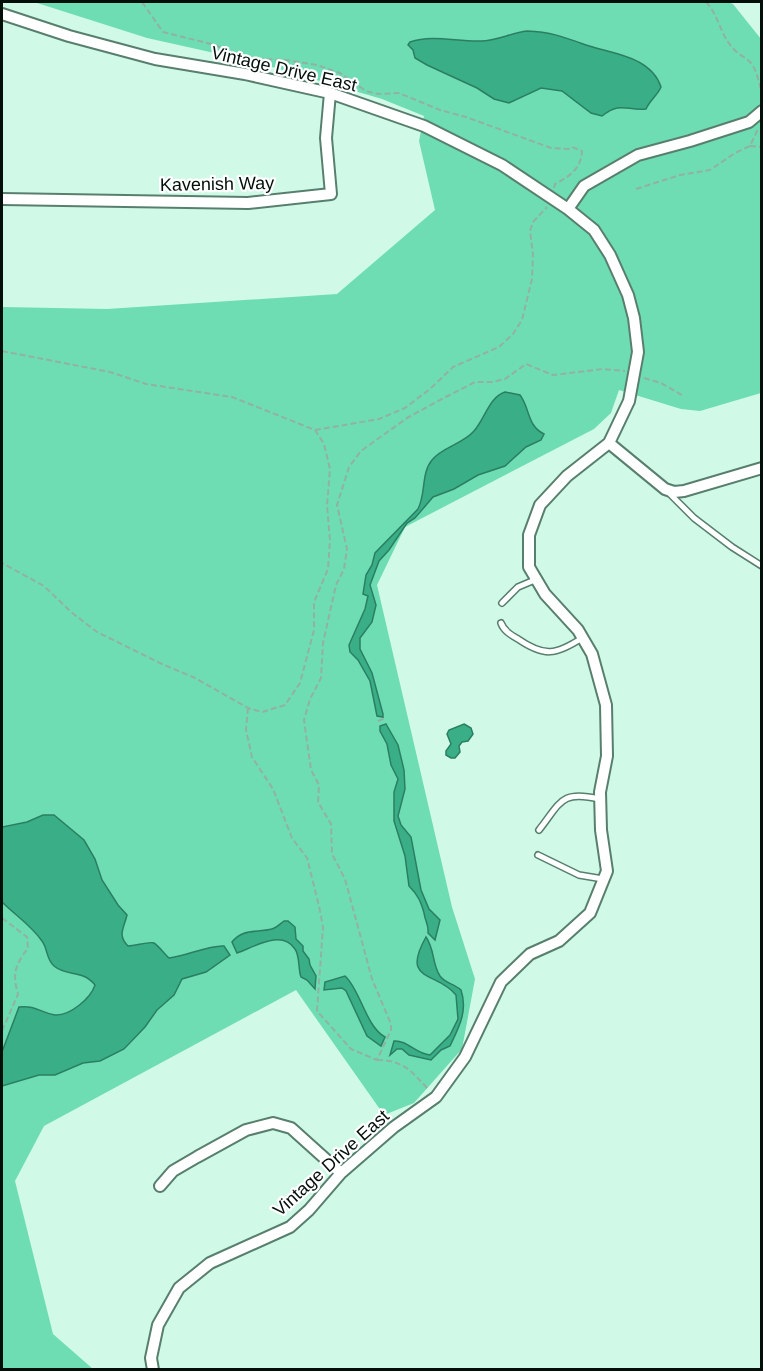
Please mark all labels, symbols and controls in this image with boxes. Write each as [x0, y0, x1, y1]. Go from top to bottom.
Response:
street label: Vintage Drive East [209, 43, 359, 95]
street label: Kavenish Way [160, 173, 274, 195]
street label: Vintage Drive East [269, 1106, 393, 1220]

